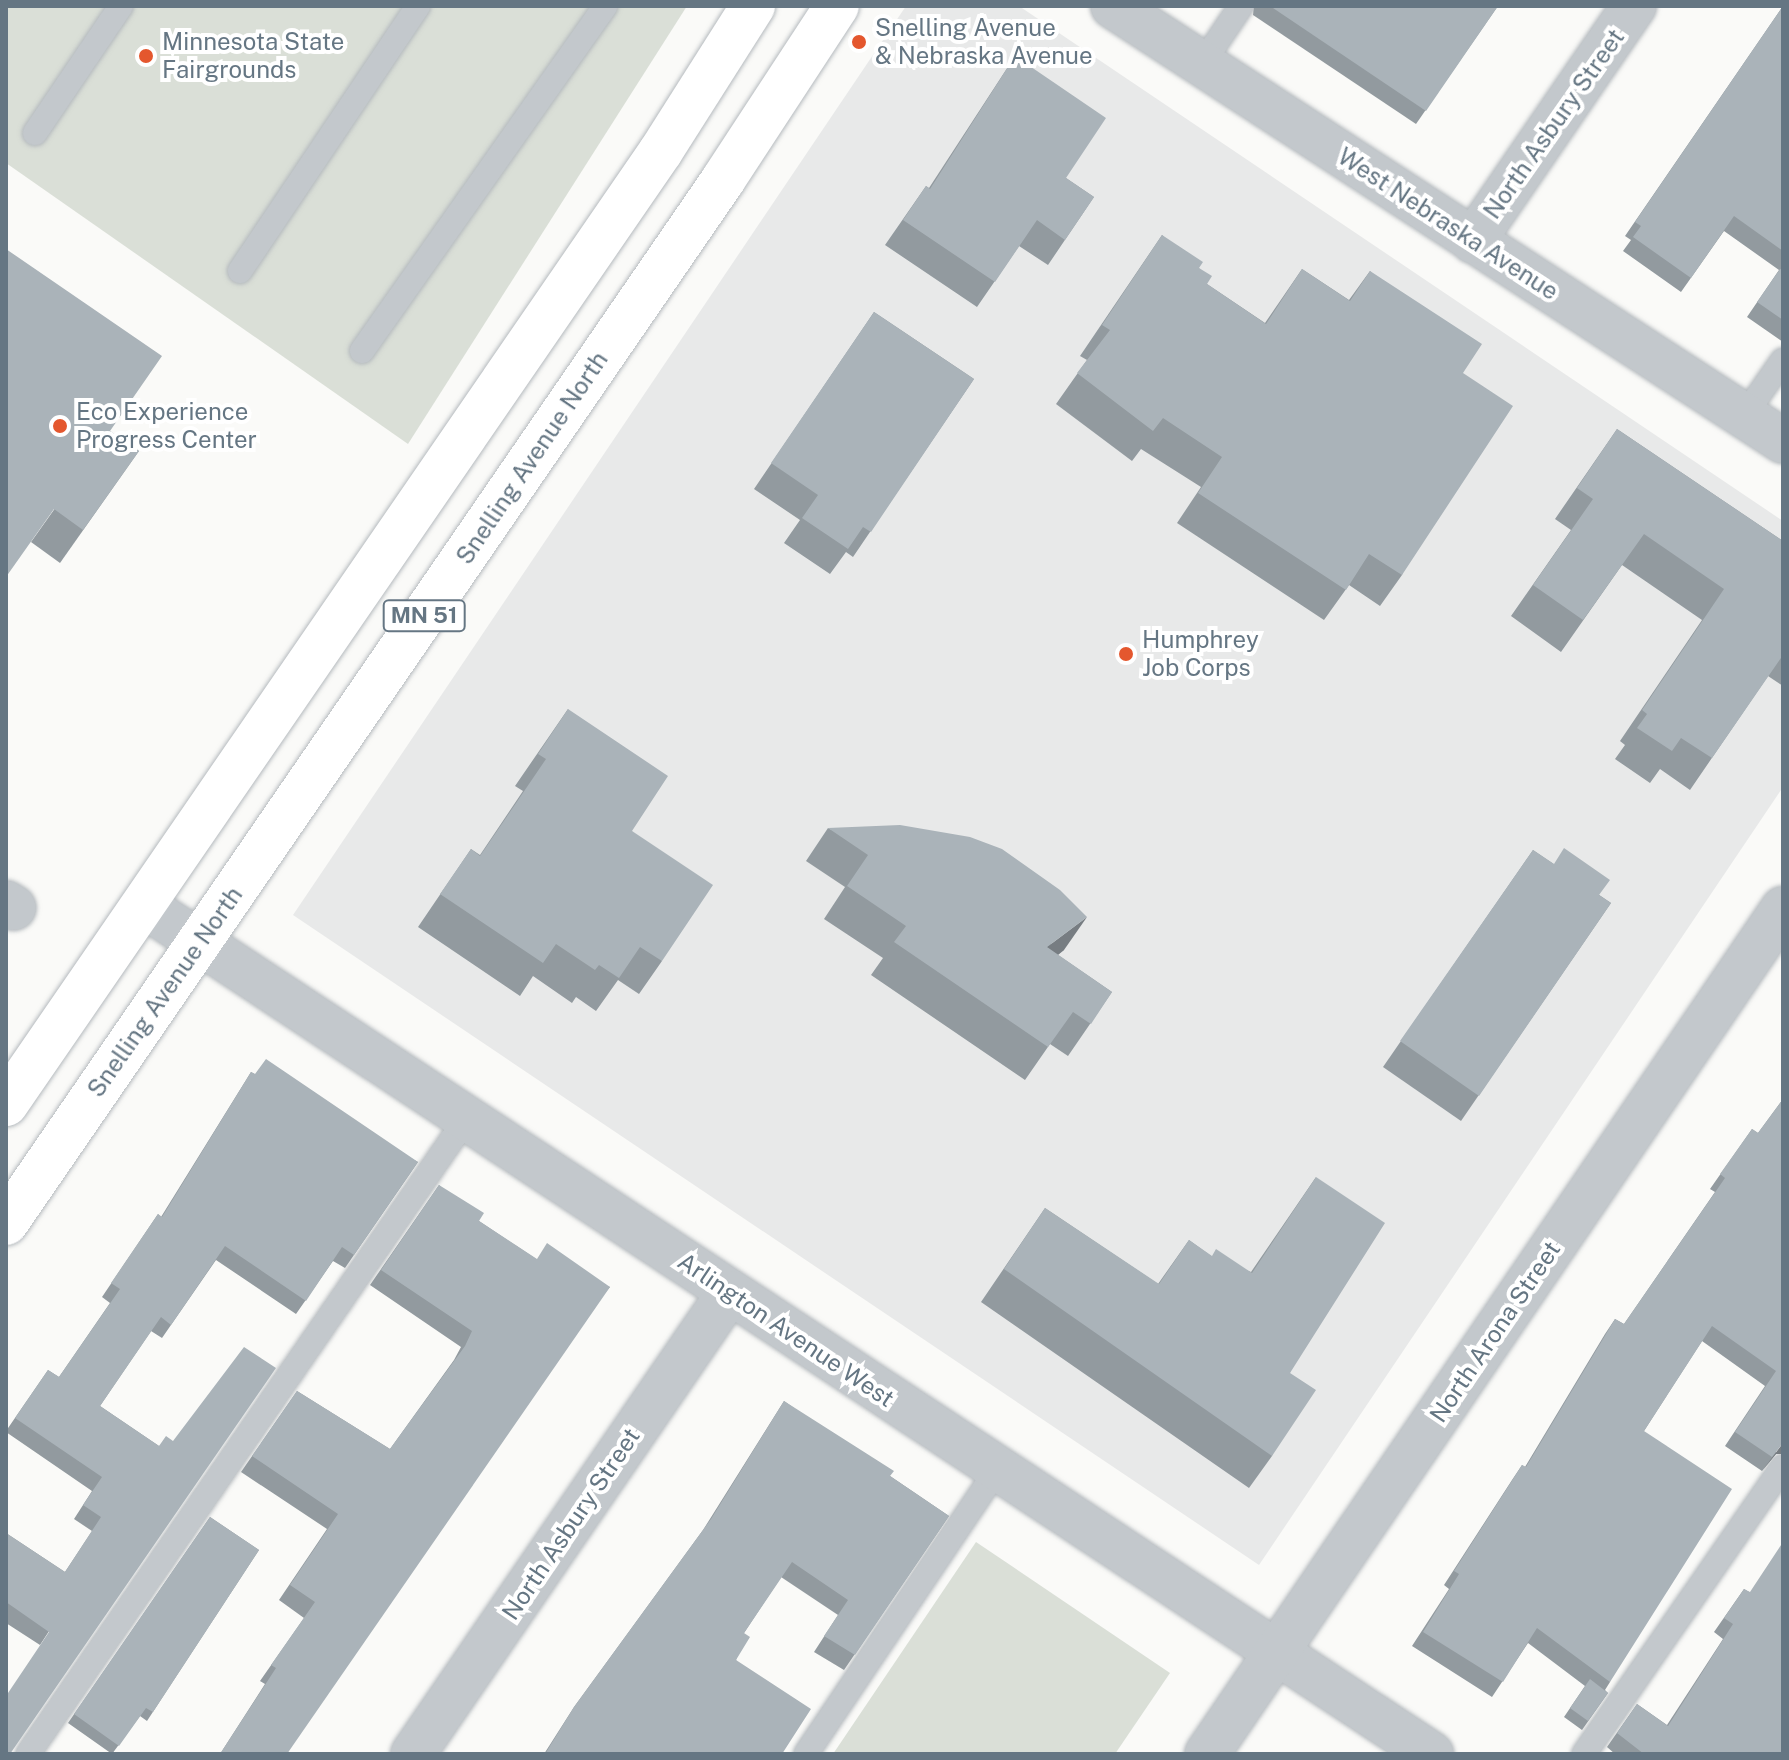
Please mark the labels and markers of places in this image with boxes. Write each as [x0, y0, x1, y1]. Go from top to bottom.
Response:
place label: Snelling Avenue & Nebraska Avenue [875, 14, 1093, 70]
place label: Minnesota State Fairgrounds [162, 28, 344, 84]
marker: Snelling Avenue & Nebraska Avenue [850, 33, 868, 51]
marker: Minnesota State Fairgrounds [137, 47, 155, 65]
place label: Eco Experience Progress Center [76, 398, 257, 454]
marker: Eco Experience Progress Center [51, 417, 69, 435]
place label: Humphrey Job Corps [1142, 626, 1259, 682]
marker: Humphrey Job Corps [1117, 645, 1135, 663]

